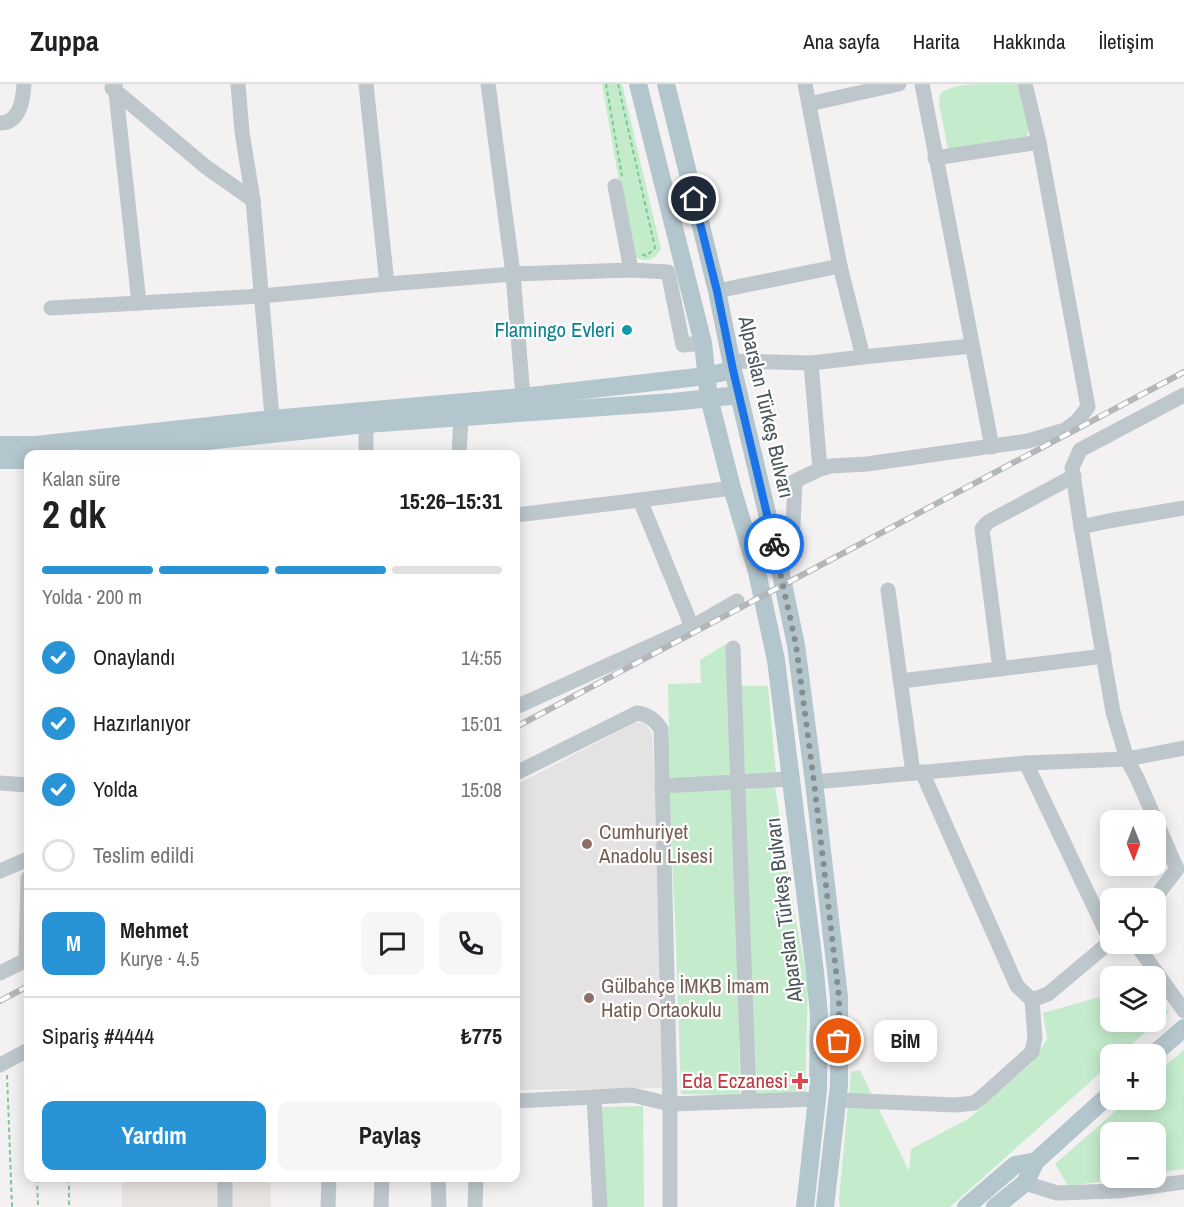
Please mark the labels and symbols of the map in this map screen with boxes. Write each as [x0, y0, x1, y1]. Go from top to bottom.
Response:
pin [668, 173, 719, 224]
street label: Alparslan Türkeş Bulvarı [731, 312, 802, 501]
place label: Flamingo Evleri [494, 315, 615, 344]
marker: Flamingo Evleri [620, 323, 634, 337]
courier [744, 514, 804, 574]
north arrow [1100, 810, 1166, 876]
street label: Alparslan Türkeş Bulvarı [758, 816, 809, 1005]
place label: Cumhuriyet Anadolu Lisesi [598, 817, 713, 870]
marker: Cumhuriyet Anadolu Lisesi [580, 837, 594, 851]
place label: Gülbahçe İMKB İmam Hatip Ortaokulu [601, 971, 769, 1024]
marker: Gülbahçe İMKB İmam Hatip Ortaokulu [582, 991, 596, 1005]
pin [813, 1015, 864, 1066]
callout: BİM [875, 1020, 938, 1062]
place label: Eda Eczanesi [682, 1066, 788, 1095]
marker: Eda Eczanesi [793, 1074, 807, 1088]

